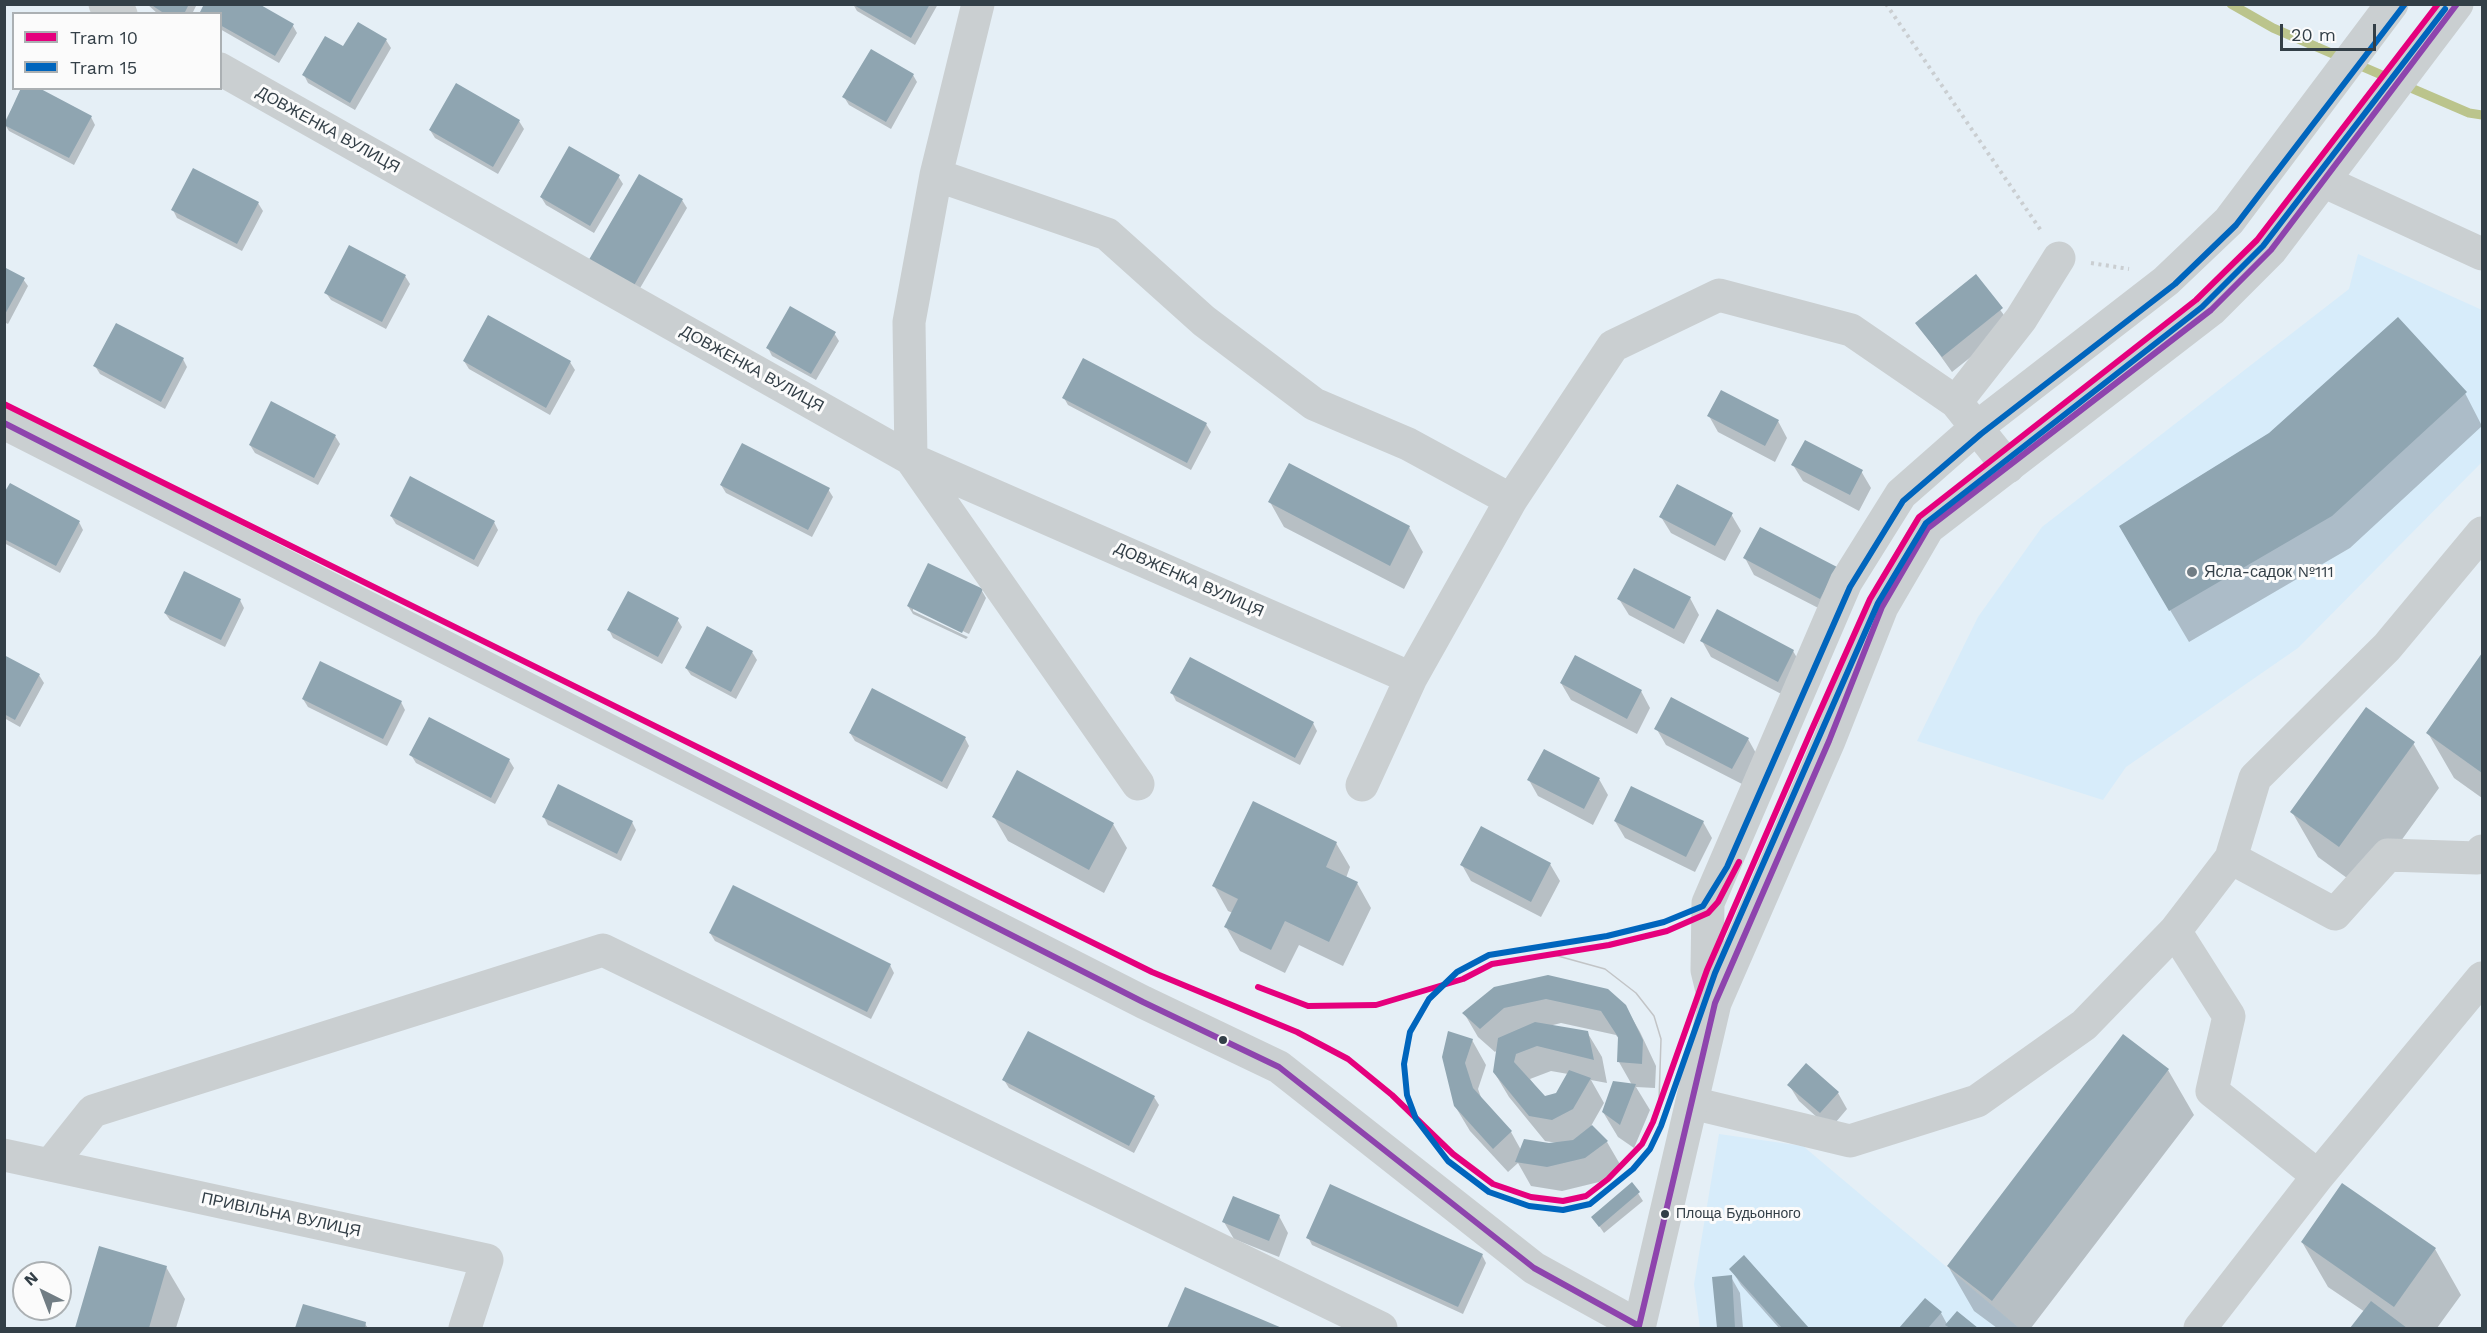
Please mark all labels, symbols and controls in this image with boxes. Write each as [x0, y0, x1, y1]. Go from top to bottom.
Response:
legend [12, 12, 222, 90]
scale bar [2283, 12, 2379, 50]
text: 20 m [2291, 24, 2336, 45]
text: Tram 10 [70, 27, 138, 48]
text: Tram 15 [70, 57, 137, 78]
street label: ДОВЖЕНКА ВУЛИЦЯ [253, 83, 403, 177]
street label: ДОВЖЕНКА ВУЛИЦЯ [677, 322, 827, 416]
street label: ДОВЖЕНКА ВУЛИЦЯ [1111, 538, 1267, 622]
place label: Ясла-садок №111 [2204, 562, 2334, 582]
marker: Ясла-садок №111 [2185, 565, 2199, 579]
unlabelled marker [1217, 1034, 1229, 1046]
street label: ПРИВІЛЬНА ВУЛИЦЯ [199, 1189, 363, 1241]
place label: Площа Будьонного [1676, 1206, 1801, 1222]
marker: Площа Будьонного [1659, 1208, 1671, 1220]
north arrow [12, 1261, 72, 1321]
text: N [20, 1268, 42, 1290]

